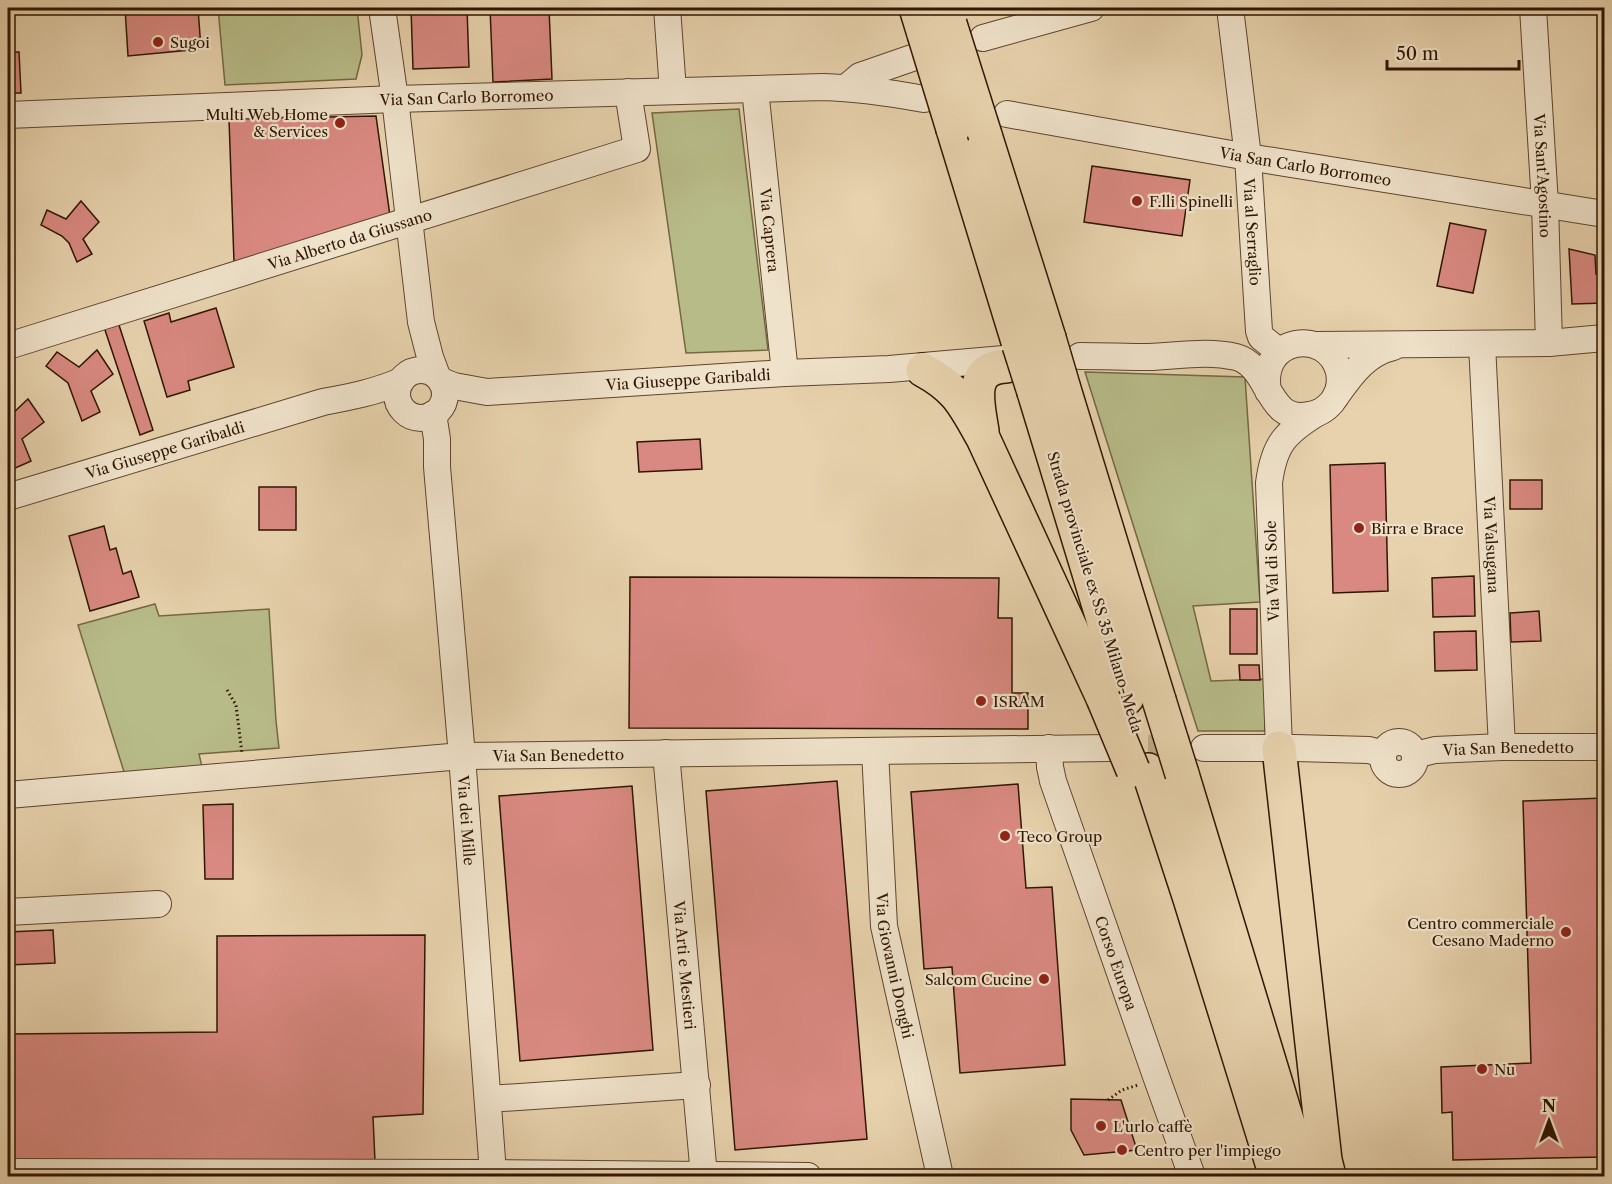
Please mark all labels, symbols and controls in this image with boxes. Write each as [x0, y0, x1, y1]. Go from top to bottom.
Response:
place label: Sugoi [170, 33, 210, 52]
scale bar [1387, 33, 1519, 71]
marker: Sugoi [151, 35, 165, 49]
text: 50 m [1396, 43, 1439, 65]
street label: Via San Carlo Borromeo [378, 85, 554, 109]
place label: Multi Web Home & Services [205, 105, 328, 141]
street label: Via Sant'Agostino [1530, 112, 1555, 238]
marker: Multi Web Home & Services [333, 116, 347, 130]
street label: Via San Carlo Borromeo [1217, 142, 1393, 189]
street label: Via al Serraglio [1240, 176, 1266, 286]
street label: Via Caprera [756, 186, 784, 273]
place label: F.lli Spinelli [1149, 192, 1233, 211]
marker: F.lli Spinelli [1130, 194, 1144, 208]
street label: Via Alberto da Giussano [264, 204, 434, 274]
street label: Via Giuseppe Garibaldi [604, 364, 771, 394]
street label: Via Giuseppe Garibaldi [82, 417, 247, 483]
street label: Strada provinciale ex SS 35 Milano-Meda [1043, 449, 1147, 735]
street label: Via Valsugana [1480, 495, 1504, 594]
place label: Birra e Brace [1371, 519, 1464, 538]
street label: Via Val di Sole [1261, 520, 1283, 623]
marker: Birra e Brace [1352, 521, 1366, 535]
place label: ISRAM [993, 692, 1045, 711]
marker: ISRAM [974, 694, 988, 708]
street label: Via San Benedetto [1441, 738, 1574, 759]
street label: Via San Benedetto [491, 744, 624, 765]
street label: Via dei Mille [454, 774, 480, 866]
place label: Teco Group [1017, 827, 1102, 846]
marker: Teco Group [998, 829, 1012, 843]
street label: Via Giovanni Donghi [873, 891, 918, 1041]
street label: Via Arti e Mestieri [670, 899, 700, 1031]
street label: Corso Europa [1091, 913, 1142, 1013]
place label: Centro commerciale Cesano Maderno [1407, 914, 1554, 950]
marker: Centro commerciale Cesano Maderno [1559, 925, 1573, 939]
place label: Salcom Cucine [925, 970, 1032, 989]
marker: Salcom Cucine [1037, 972, 1051, 986]
place label: Nu [1494, 1060, 1515, 1079]
marker: Nu [1475, 1062, 1489, 1076]
north arrow [1519, 1091, 1579, 1151]
text: N [1542, 1096, 1556, 1116]
place label: L'urlo caffè [1113, 1117, 1192, 1136]
marker: L'urlo caffè [1094, 1119, 1108, 1133]
place label: Centro per l'impiego [1134, 1141, 1281, 1160]
marker: Centro per l'impiego [1115, 1143, 1129, 1157]

